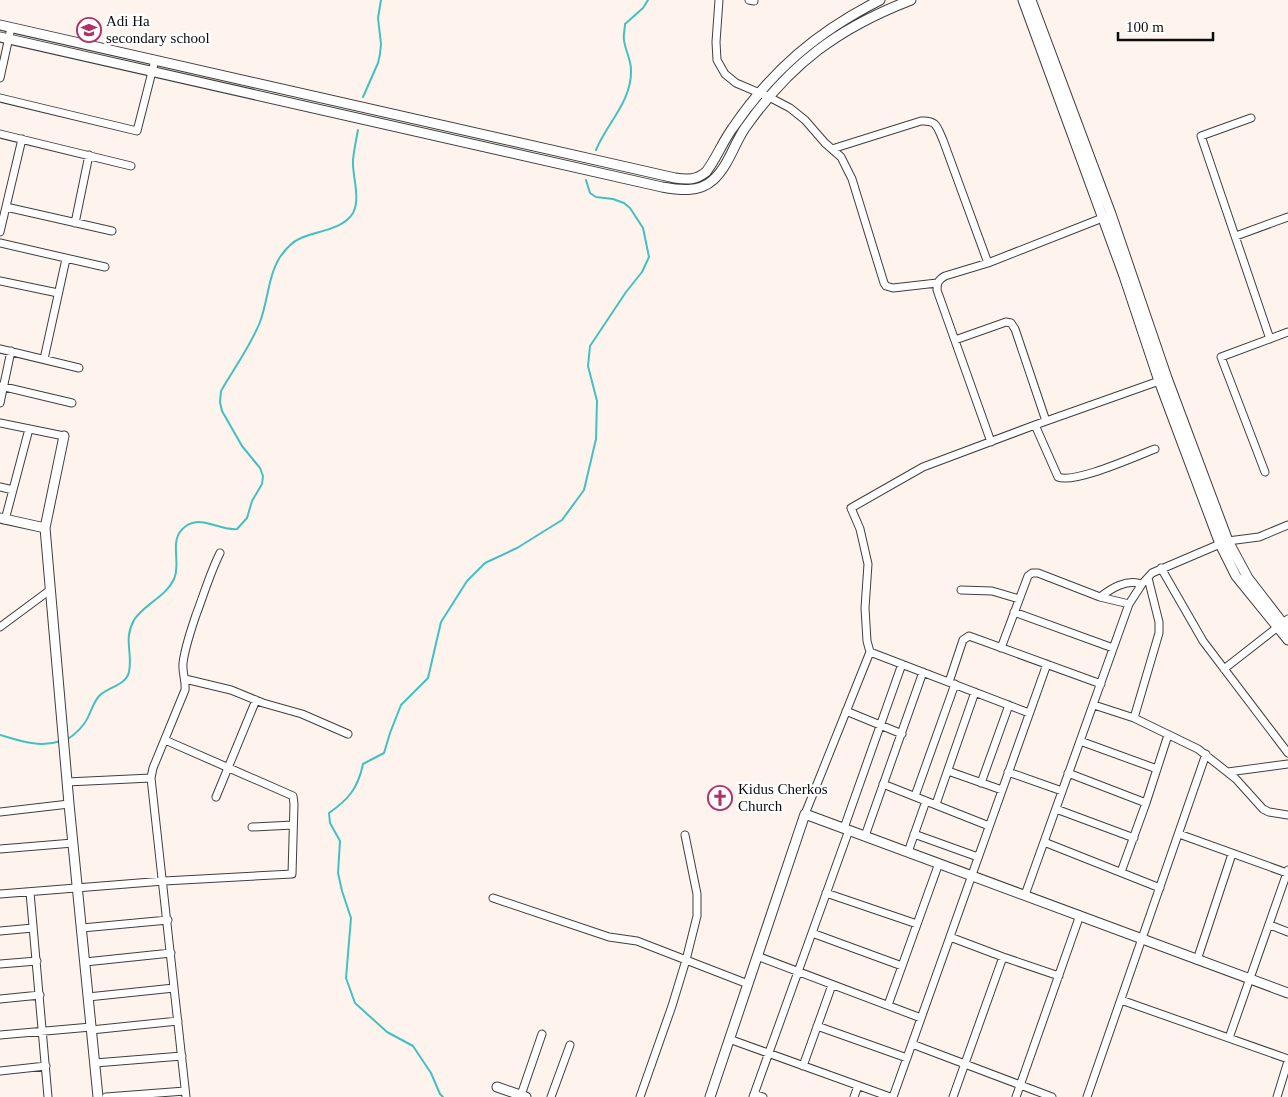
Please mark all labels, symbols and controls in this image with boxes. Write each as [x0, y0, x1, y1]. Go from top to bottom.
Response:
scale bar [1118, 10, 1213, 42]
place label: Adi Ha secondary school [106, 13, 210, 46]
school or university icon: Adi Ha secondary school [76, 17, 102, 43]
text: 100 m [1126, 19, 1164, 35]
place label: Kidus Cherkos Church [738, 781, 828, 814]
church icon: Kidus Cherkos Church [707, 785, 733, 811]

